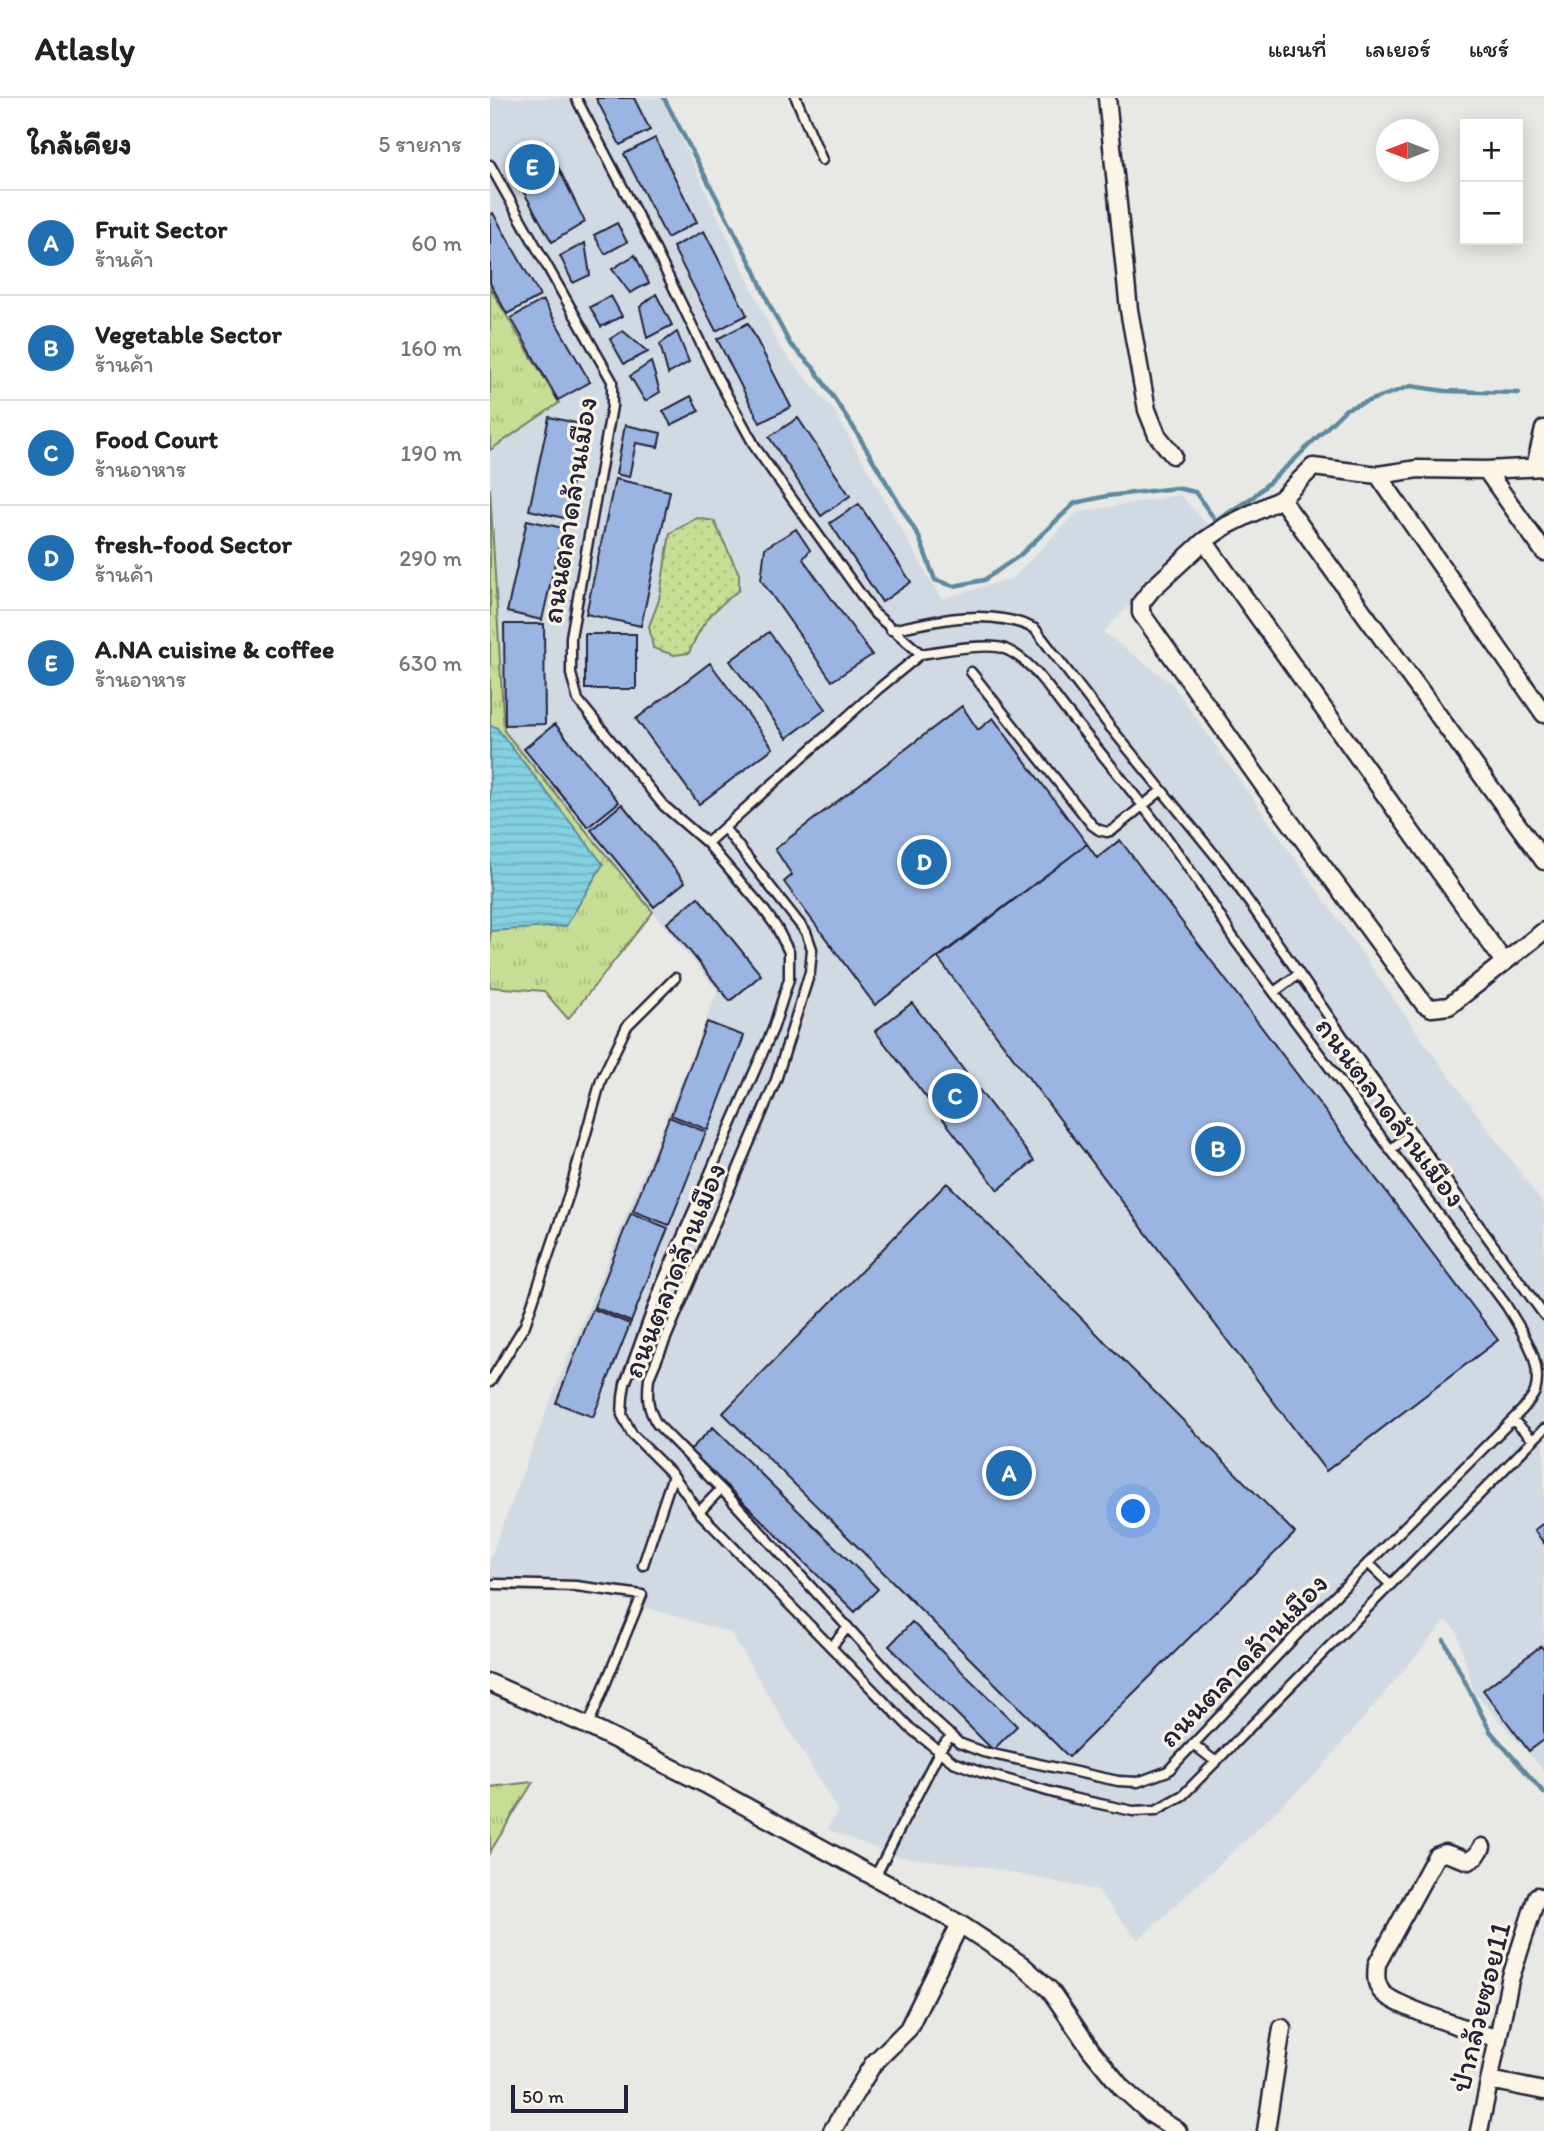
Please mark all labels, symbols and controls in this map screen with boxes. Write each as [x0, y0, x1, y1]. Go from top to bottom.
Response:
text: Atlasly [35, 29, 135, 68]
text: แผนที่ [1268, 34, 1327, 63]
text: เลเยอร์ [1365, 34, 1431, 63]
text: แชร์ [1469, 34, 1509, 63]
north arrow [1376, 119, 1439, 182]
map controls [1460, 119, 1523, 245]
button: + [1460, 119, 1523, 182]
text: ใกล้เคียง [28, 125, 132, 162]
text: 5 รายการ [378, 130, 462, 158]
pin: E [509, 141, 555, 193]
button: − [1460, 182, 1523, 245]
text: Fruit Sector [95, 213, 227, 245]
text: A [44, 229, 58, 257]
text: 60 m [411, 229, 462, 257]
text: ร้านค้า [95, 245, 154, 273]
text: Vegetable Sector [95, 318, 282, 350]
text: B [44, 334, 58, 362]
text: 160 m [400, 334, 462, 362]
text: ร้านค้า [95, 350, 154, 378]
street label: ถนนตลาดล้านเมือง [532, 394, 605, 626]
text: Food Court [95, 423, 218, 455]
text: C [44, 439, 58, 467]
text: 190 m [401, 439, 462, 467]
text: ร้านอาหาร [95, 455, 187, 483]
text: fresh-food Sector [95, 528, 292, 560]
text: D [43, 544, 59, 572]
text: 290 m [399, 544, 462, 572]
text: ร้านค้า [95, 560, 154, 588]
text: A.NA cuisine & coffee [95, 633, 334, 665]
text: E [45, 649, 57, 677]
text: 630 m [399, 649, 462, 677]
text: ร้านอาหาร [95, 665, 187, 693]
pin: D [901, 836, 947, 888]
street label: ถนนตลาดล้านเมือง [1308, 1009, 1475, 1214]
pin: C [932, 1070, 978, 1122]
pin: B [1195, 1123, 1241, 1175]
street label: ถนนตลาดล้านเมือง [613, 1157, 734, 1383]
pin: A [986, 1447, 1032, 1499]
your location [1116, 1494, 1150, 1528]
street label: ถนนตลาดล้านเมือง [1150, 1564, 1335, 1755]
street label: ป่ากล้วยซอย11 [1441, 1918, 1519, 2096]
scale bar [511, 2082, 628, 2114]
text: 50 m [522, 2085, 564, 2108]

